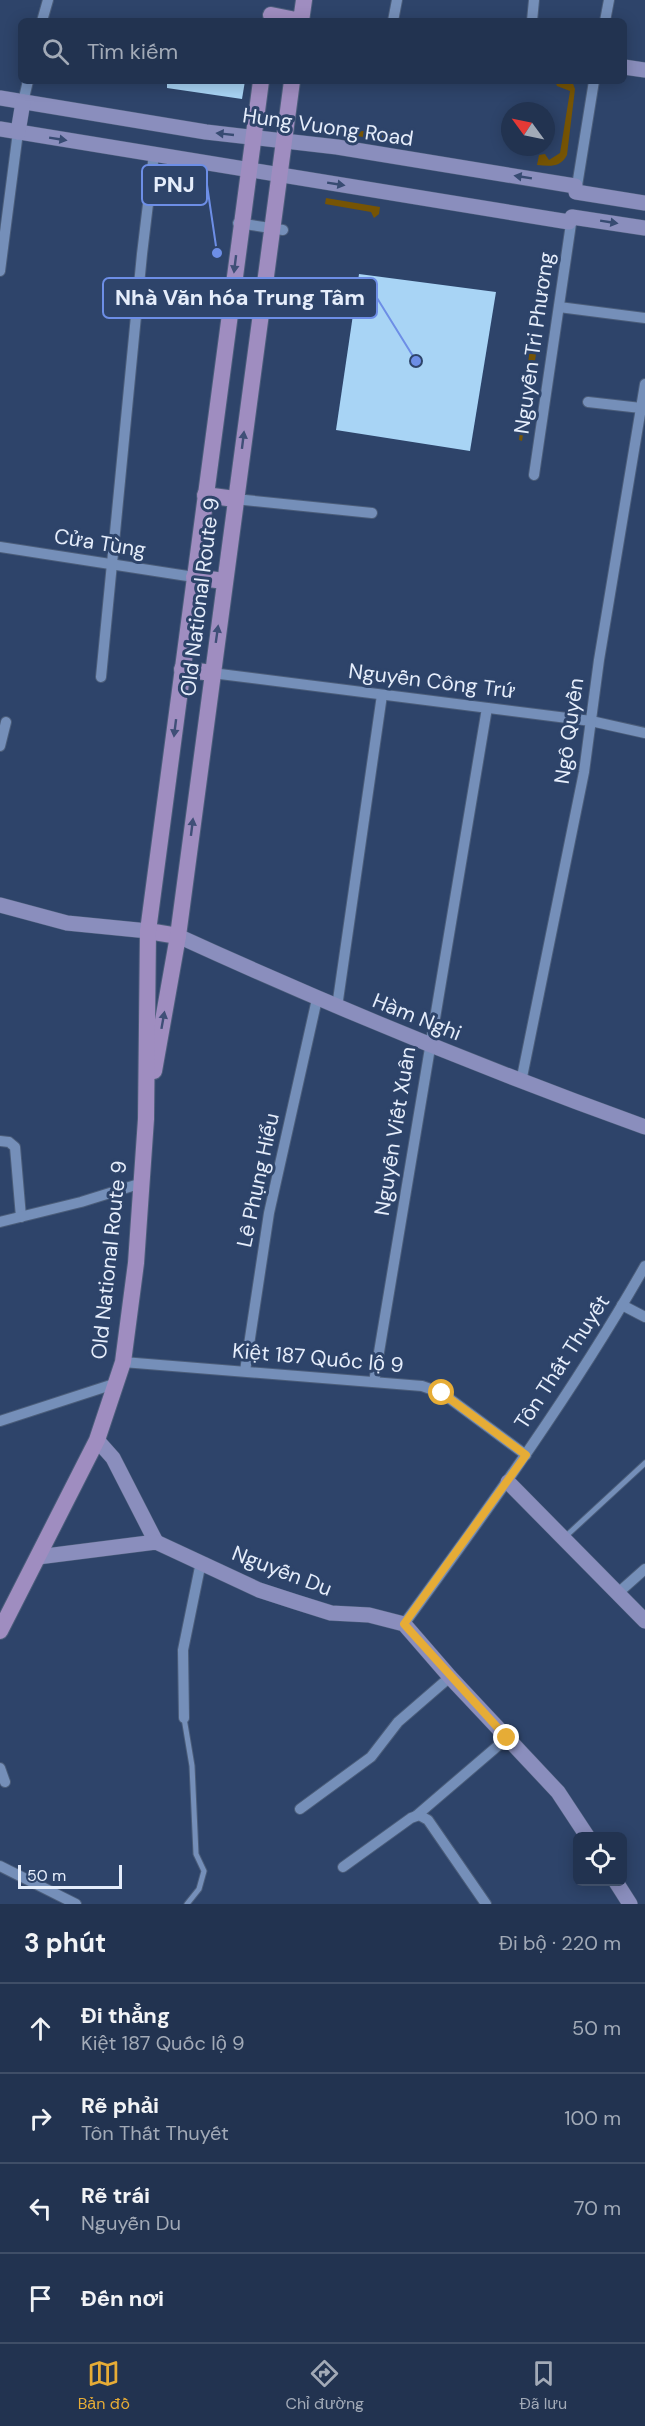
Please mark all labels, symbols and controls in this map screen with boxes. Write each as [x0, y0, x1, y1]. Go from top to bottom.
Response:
search box [18, 18, 627, 84]
icon: search [39, 35, 72, 68]
text: Tìm kiếm [87, 37, 178, 66]
street label: Hung Vuong Road [241, 101, 415, 153]
north arrow [501, 102, 555, 156]
one-way arrow [216, 129, 235, 139]
one-way arrow [48, 134, 67, 143]
callout: PNJ [142, 165, 207, 205]
text: PNJ [153, 170, 195, 199]
one-way arrow [514, 173, 533, 182]
one-way arrow [327, 180, 346, 189]
one-way arrow [599, 218, 618, 227]
street label: Nguyễn Tri Phương [507, 250, 561, 436]
one-way arrow [231, 254, 240, 273]
callout: Nhà Văn hóa Trung Tâm [103, 278, 377, 318]
text: Nhà Văn hóa Trung Tâm [115, 283, 365, 312]
one-way arrow [238, 431, 247, 450]
street label: Old National Route 9 [174, 496, 226, 698]
street label: Cửa Tùng [52, 522, 148, 564]
one-way arrow [213, 624, 222, 643]
street label: Nguyễn Công Trứ [347, 657, 517, 705]
street label: Ngô Quyền [548, 676, 590, 786]
one-way arrow [170, 718, 179, 737]
one-way arrow [187, 818, 197, 837]
street label: Hàm Nghi [368, 987, 466, 1047]
one-way arrow [159, 1010, 168, 1029]
street label: Nguyễn Viết Xuân [368, 1045, 422, 1217]
street label: Lê Phụng Hiểu [230, 1110, 286, 1250]
street label: Old National Route 9 [85, 1159, 133, 1361]
street label: Tôn Thất Thuyết [508, 1289, 616, 1435]
street label: Kiệt 187 Quốc lộ 9 [231, 1337, 405, 1379]
route start [428, 1379, 454, 1405]
street label: Nguyễn Du [228, 1539, 336, 1603]
route end [493, 1724, 519, 1750]
map controls [573, 1832, 627, 1886]
button: locate [573, 1832, 627, 1886]
scale bar [18, 1862, 122, 1890]
text: 50 m [27, 1865, 66, 1886]
text: 3 phút [24, 1926, 106, 1960]
text: Đi bộ · 220 m [499, 1930, 621, 1956]
text: Đi thẳng [81, 2001, 170, 2030]
icon: ahead [24, 2012, 57, 2045]
text: 50 m [572, 2015, 621, 2041]
text: Kiệt 187 Quốc lộ 9 [81, 2030, 245, 2056]
text: Rẽ phải [81, 2091, 159, 2120]
icon: right [24, 2102, 57, 2135]
text: 100 m [564, 2105, 621, 2131]
text: Tôn Thất Thuyết [81, 2120, 229, 2146]
text: Rẽ trái [81, 2181, 150, 2210]
icon: left [24, 2192, 57, 2225]
text: 70 m [574, 2195, 621, 2221]
text: Nguyễn Du [81, 2210, 181, 2236]
icon: arrive [24, 2282, 57, 2315]
text: Đến nơi [81, 2284, 164, 2313]
tab: Bản đồ [78, 2357, 130, 2414]
tab: Chỉ đường [285, 2357, 364, 2414]
tab: Đã lưu [519, 2357, 567, 2414]

